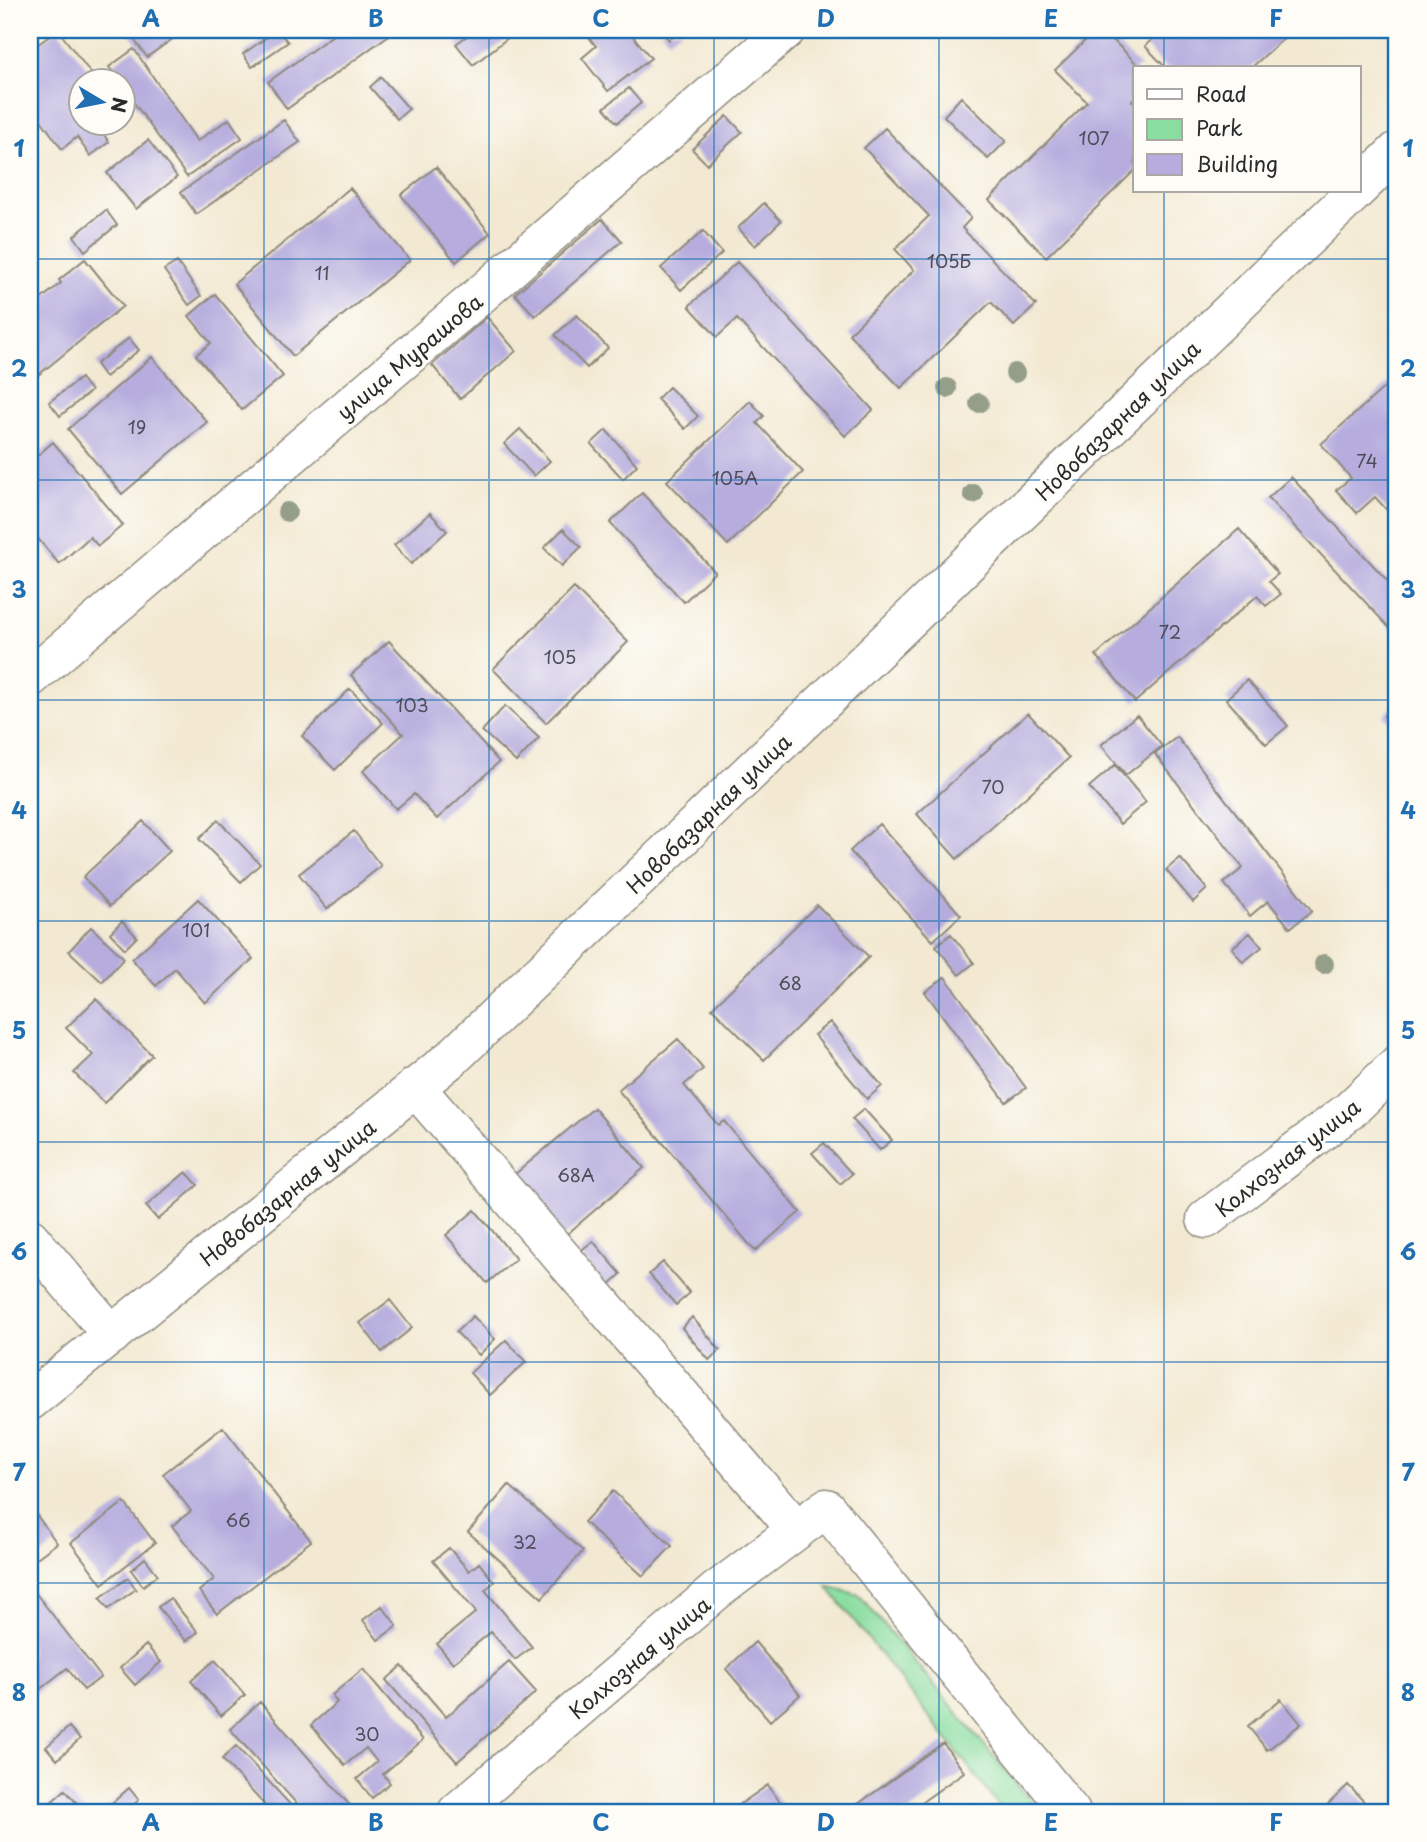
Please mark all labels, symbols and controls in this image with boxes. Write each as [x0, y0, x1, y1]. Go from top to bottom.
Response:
text: A [142, 0, 160, 35]
text: B [368, 0, 384, 35]
text: C [592, 0, 610, 35]
text: D [817, 0, 835, 35]
text: E [1044, 0, 1058, 35]
text: F [1269, 0, 1283, 35]
north arrow [66, 66, 136, 136]
legend [1133, 66, 1360, 192]
text: Road [1196, 77, 1247, 109]
text: N [105, 95, 135, 115]
text: Park [1196, 111, 1243, 143]
house number: 107 [1079, 124, 1109, 151]
text: 1 [14, 130, 25, 165]
text: 1 [1403, 130, 1414, 165]
text: Building [1196, 147, 1278, 179]
house number: 105Б [927, 247, 971, 274]
house number: 11 [314, 259, 330, 286]
street label: улица Мурашова [329, 285, 489, 427]
street label: Новобазарная улица [1027, 332, 1207, 508]
text: 2 [11, 350, 27, 385]
text: 2 [1400, 350, 1416, 385]
house number: 19 [128, 413, 146, 440]
house number: 74 [1356, 447, 1378, 474]
house number: 105А [712, 464, 758, 491]
text: 3 [11, 571, 27, 606]
text: 3 [1400, 571, 1416, 606]
house number: 72 [1159, 618, 1181, 645]
house number: 105 [544, 643, 576, 670]
house number: 103 [395, 691, 429, 718]
street label: Новобазарная улица [618, 725, 798, 901]
house number: 70 [982, 773, 1004, 800]
text: 4 [11, 792, 27, 827]
text: 4 [1400, 792, 1416, 827]
house number: 101 [182, 916, 210, 943]
house number: 68 [778, 969, 802, 996]
text: 5 [12, 1012, 26, 1047]
text: 5 [1401, 1012, 1415, 1047]
street label: Колхозная улица [1208, 1090, 1367, 1224]
street label: Новобазарная улица [192, 1110, 383, 1273]
house number: 68А [557, 1161, 595, 1188]
text: 6 [11, 1233, 27, 1268]
text: 6 [1400, 1233, 1416, 1268]
text: 7 [12, 1454, 26, 1489]
text: 7 [1401, 1454, 1415, 1489]
house number: 66 [226, 1506, 250, 1533]
house number: 32 [513, 1528, 537, 1555]
street label: Колхозная улица [561, 1588, 717, 1726]
text: 8 [12, 1674, 26, 1709]
text: 8 [1401, 1674, 1415, 1709]
house number: 30 [354, 1720, 380, 1747]
text: A [142, 1804, 160, 1839]
text: B [368, 1804, 384, 1839]
text: C [592, 1804, 610, 1839]
text: D [817, 1804, 835, 1839]
text: E [1044, 1804, 1058, 1839]
text: F [1269, 1804, 1283, 1839]

